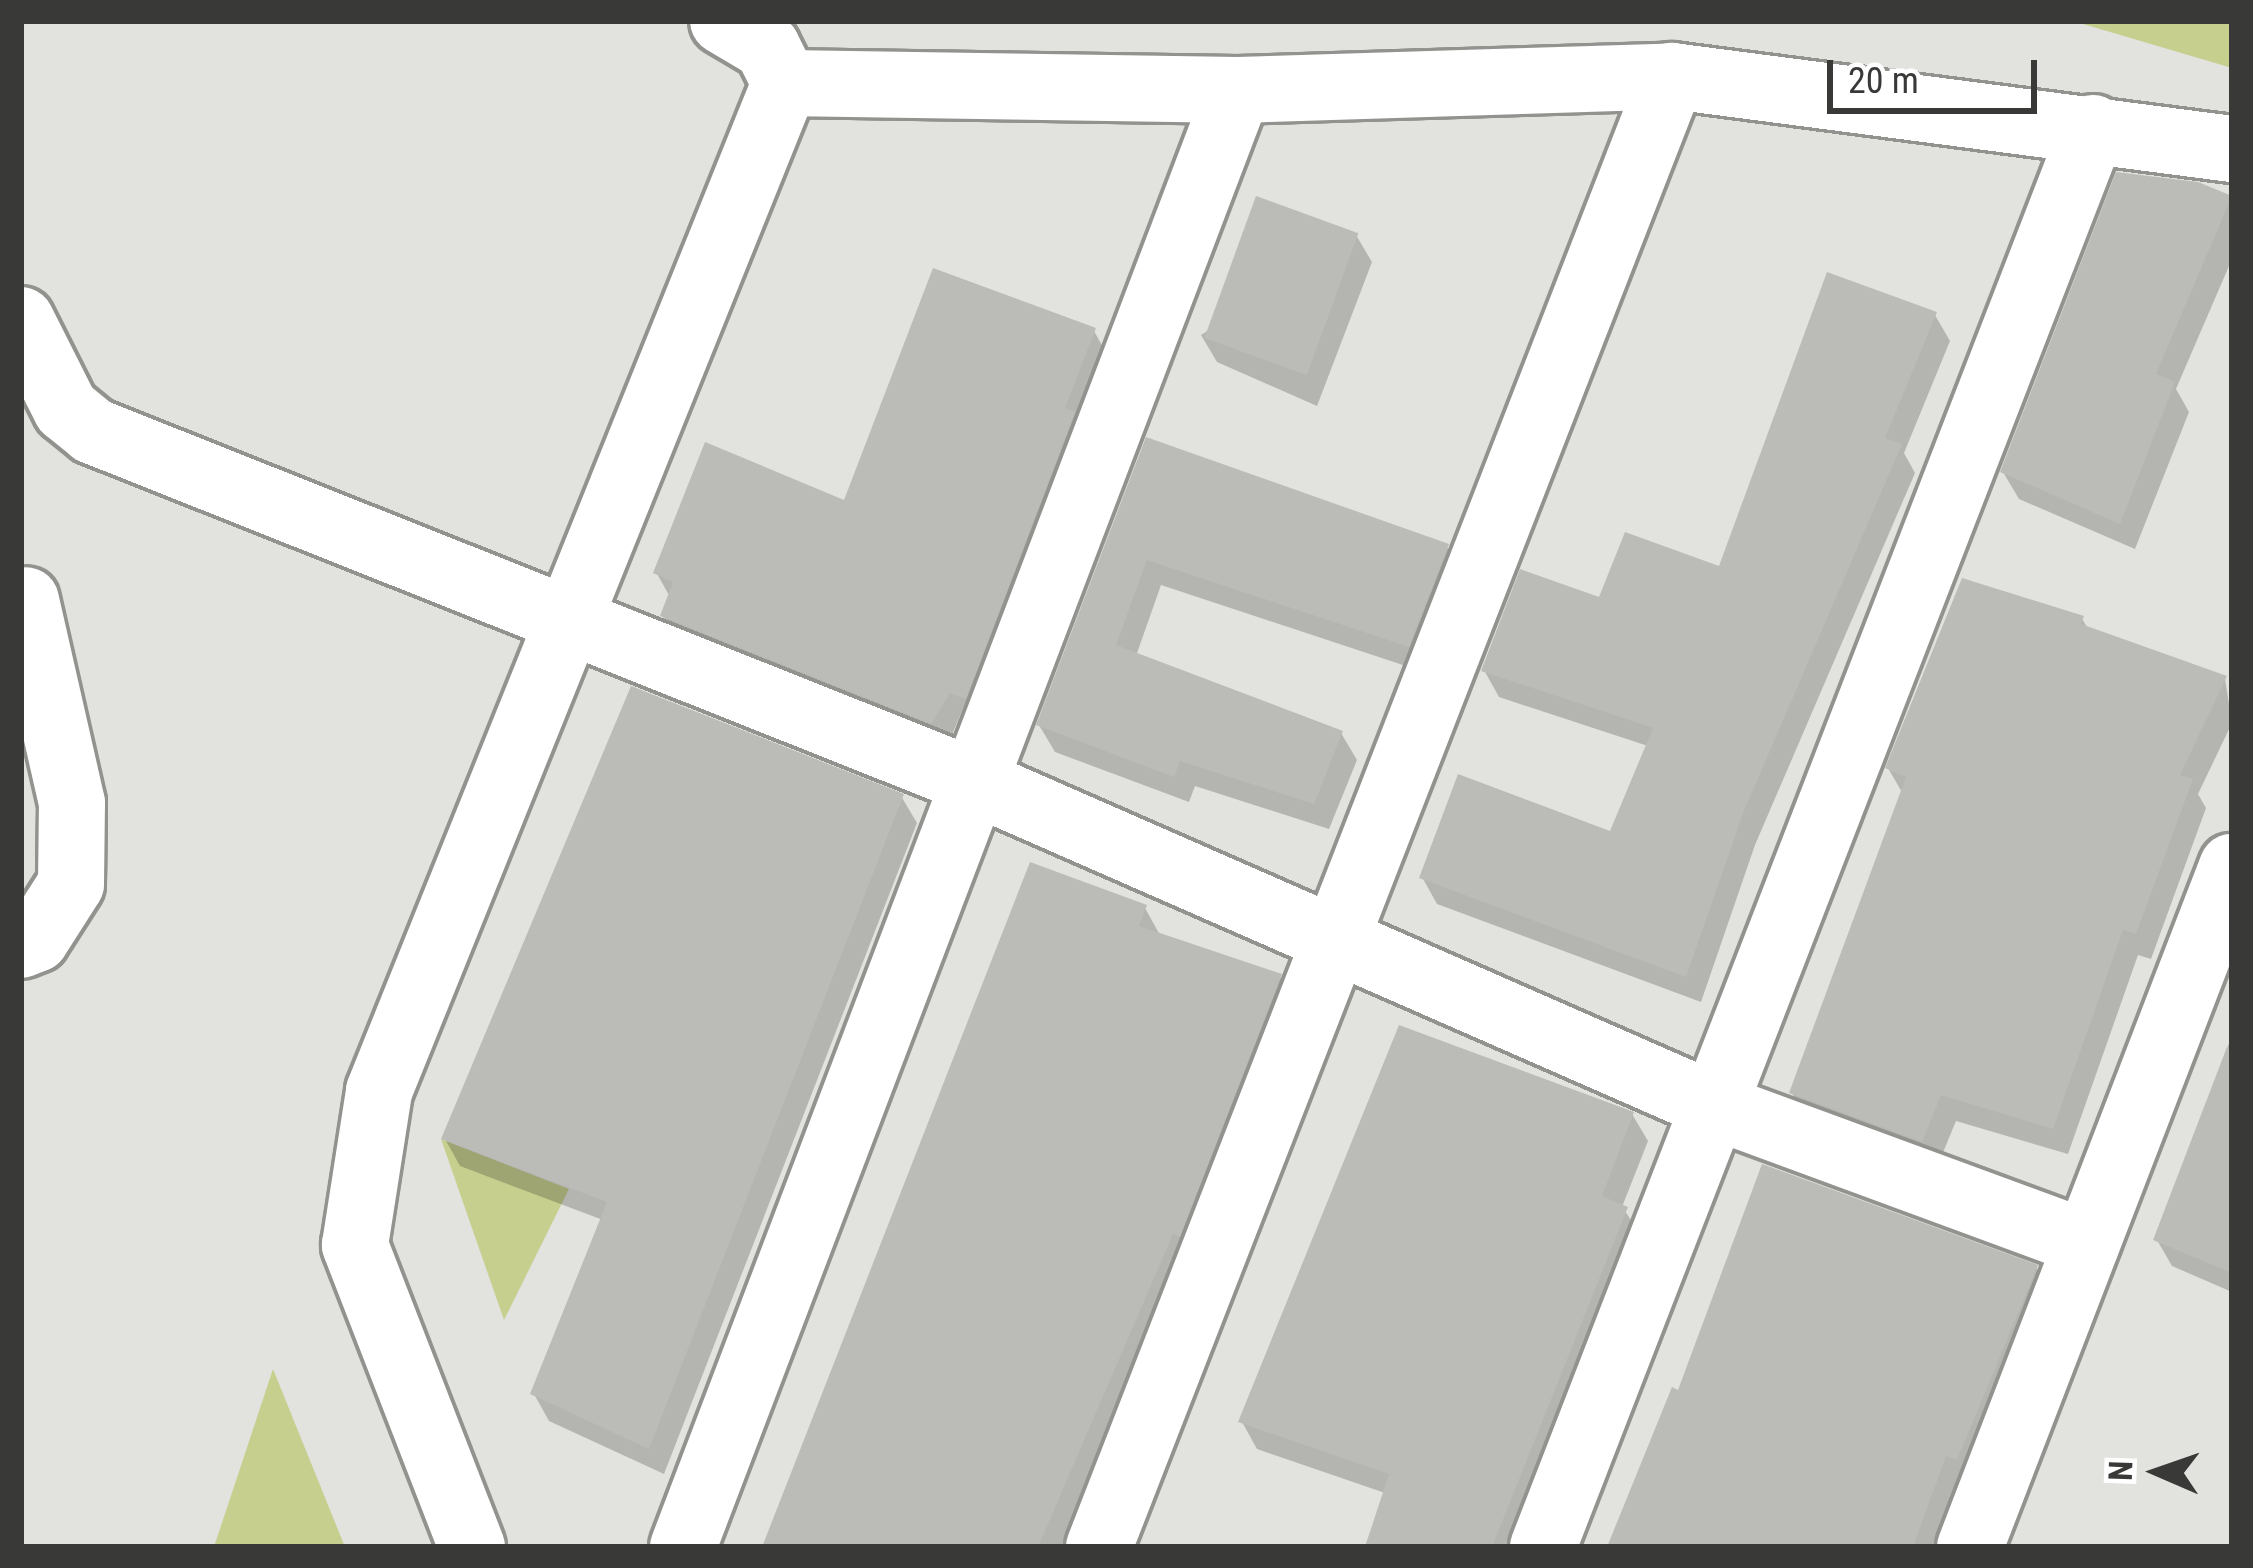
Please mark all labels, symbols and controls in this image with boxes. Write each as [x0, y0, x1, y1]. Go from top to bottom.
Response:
scale bar [1833, 36, 2043, 110]
text: 20 m [1848, 60, 1919, 102]
north arrow [2097, 1412, 2217, 1532]
text: N [2101, 1460, 2140, 1482]

